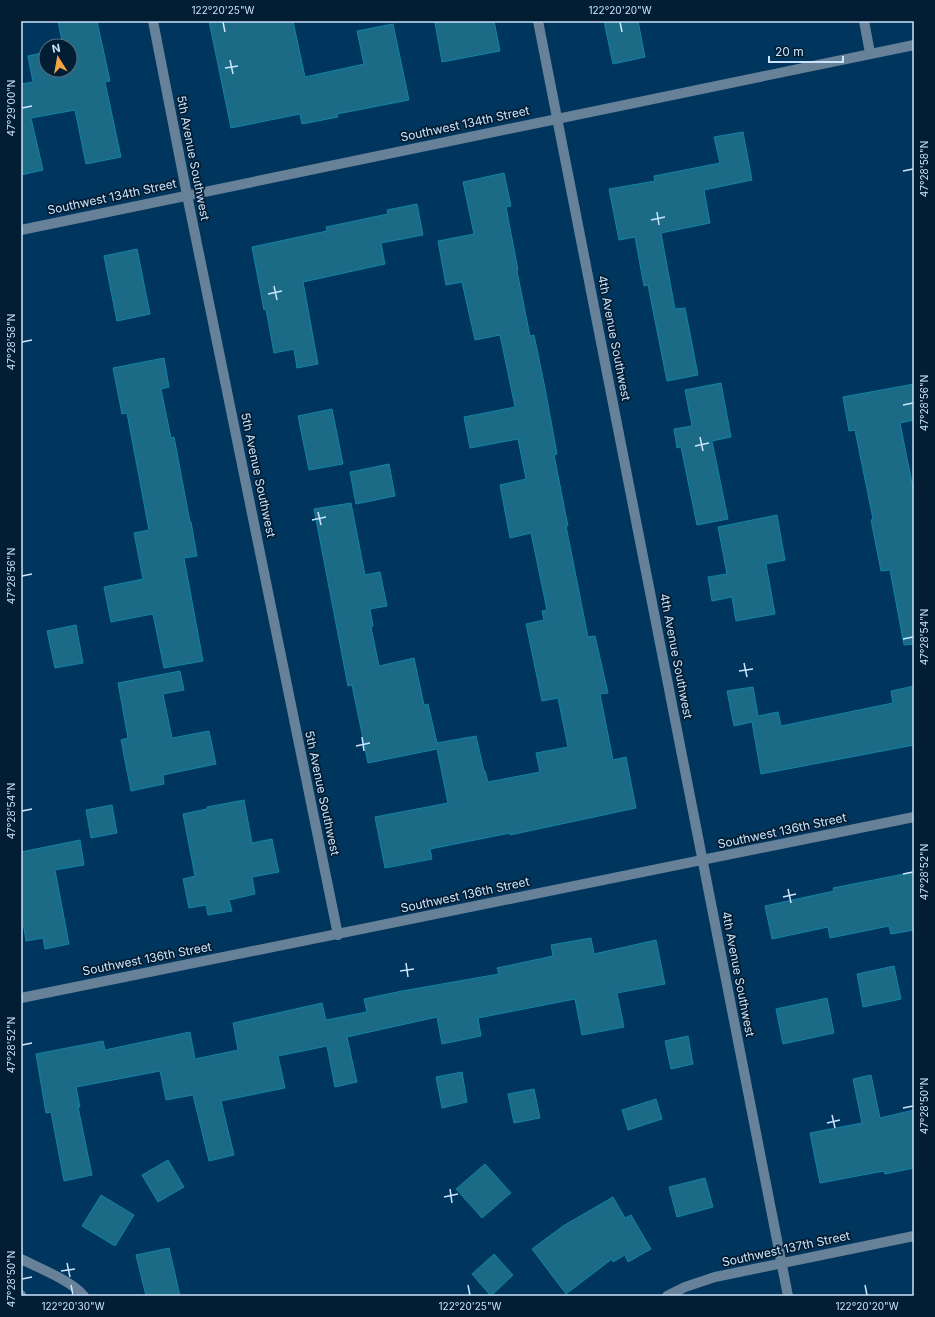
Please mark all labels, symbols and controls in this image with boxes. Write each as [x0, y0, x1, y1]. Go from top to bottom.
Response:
text: 122°20'25"W [192, 4, 255, 16]
text: 122°20'20"W [588, 4, 652, 16]
north arrow [38, 38, 78, 78]
scale bar [769, 38, 843, 64]
text: N [51, 41, 62, 56]
text: 20 m [775, 44, 804, 59]
text: 47°29'00"N [5, 80, 17, 136]
street label: 5th Avenue Southwest [174, 94, 213, 222]
street label: Southwest 134th Street [399, 102, 531, 145]
text: 47°28'58"N [918, 141, 930, 197]
street label: Southwest 134th Street [46, 175, 178, 218]
street label: 4th Avenue Southwest [595, 274, 634, 402]
text: 47°28'58"N [5, 314, 17, 370]
text: 47°28'56"N [918, 375, 930, 431]
street label: 5th Avenue Southwest [238, 411, 279, 539]
text: 47°28'56"N [5, 548, 17, 604]
street label: 4th Avenue Southwest [657, 592, 696, 720]
text: 47°28'54"N [918, 609, 930, 665]
street label: 5th Avenue Southwest [302, 729, 343, 857]
text: 47°28'54"N [5, 783, 17, 839]
street label: Southwest 136th Street [716, 810, 848, 851]
text: 47°28'52"N [918, 844, 930, 900]
street label: Southwest 136th Street [399, 874, 531, 915]
street label: 4th Avenue Southwest [719, 910, 758, 1038]
street label: Southwest 136th Street [81, 939, 213, 978]
text: 47°28'52"N [5, 1017, 17, 1073]
text: 47°28'50"N [918, 1078, 930, 1134]
street label: Southwest 137th Street [720, 1228, 851, 1269]
text: 47°28'50"N [5, 1251, 17, 1307]
text: 122°20'30"W [41, 1300, 105, 1312]
text: 122°20'25"W [439, 1300, 502, 1312]
text: 122°20'20"W [835, 1300, 899, 1312]

